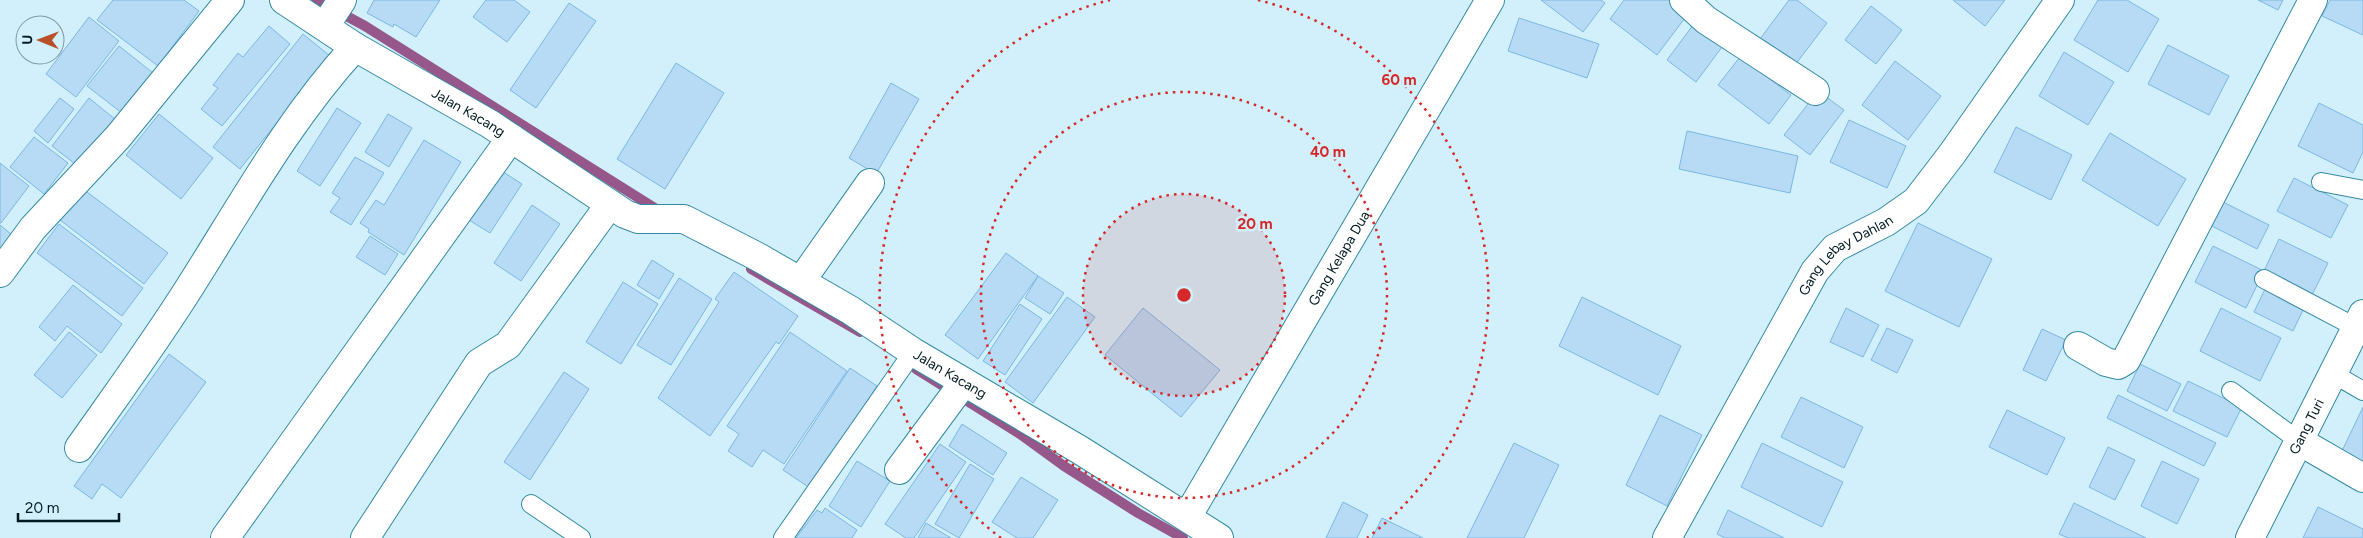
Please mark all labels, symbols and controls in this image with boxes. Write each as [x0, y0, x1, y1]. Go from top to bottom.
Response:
north arrow [15, 15, 65, 65]
text: U [19, 35, 36, 45]
text: 60 m [1381, 71, 1417, 89]
street label: Jalan Kacang [429, 85, 508, 141]
text: 40 m [1310, 143, 1346, 161]
street label: Gang Kelapa Dua [1305, 208, 1374, 309]
street label: Gang Lebay Dahlan [1795, 212, 1897, 299]
text: 20 m [1237, 215, 1273, 233]
centre of rings [1175, 286, 1193, 304]
street label: Jalan Kacang [910, 346, 990, 402]
street label: Gang Turi [2286, 396, 2328, 457]
scale bar [18, 490, 119, 522]
text: 20 m [25, 499, 59, 517]

